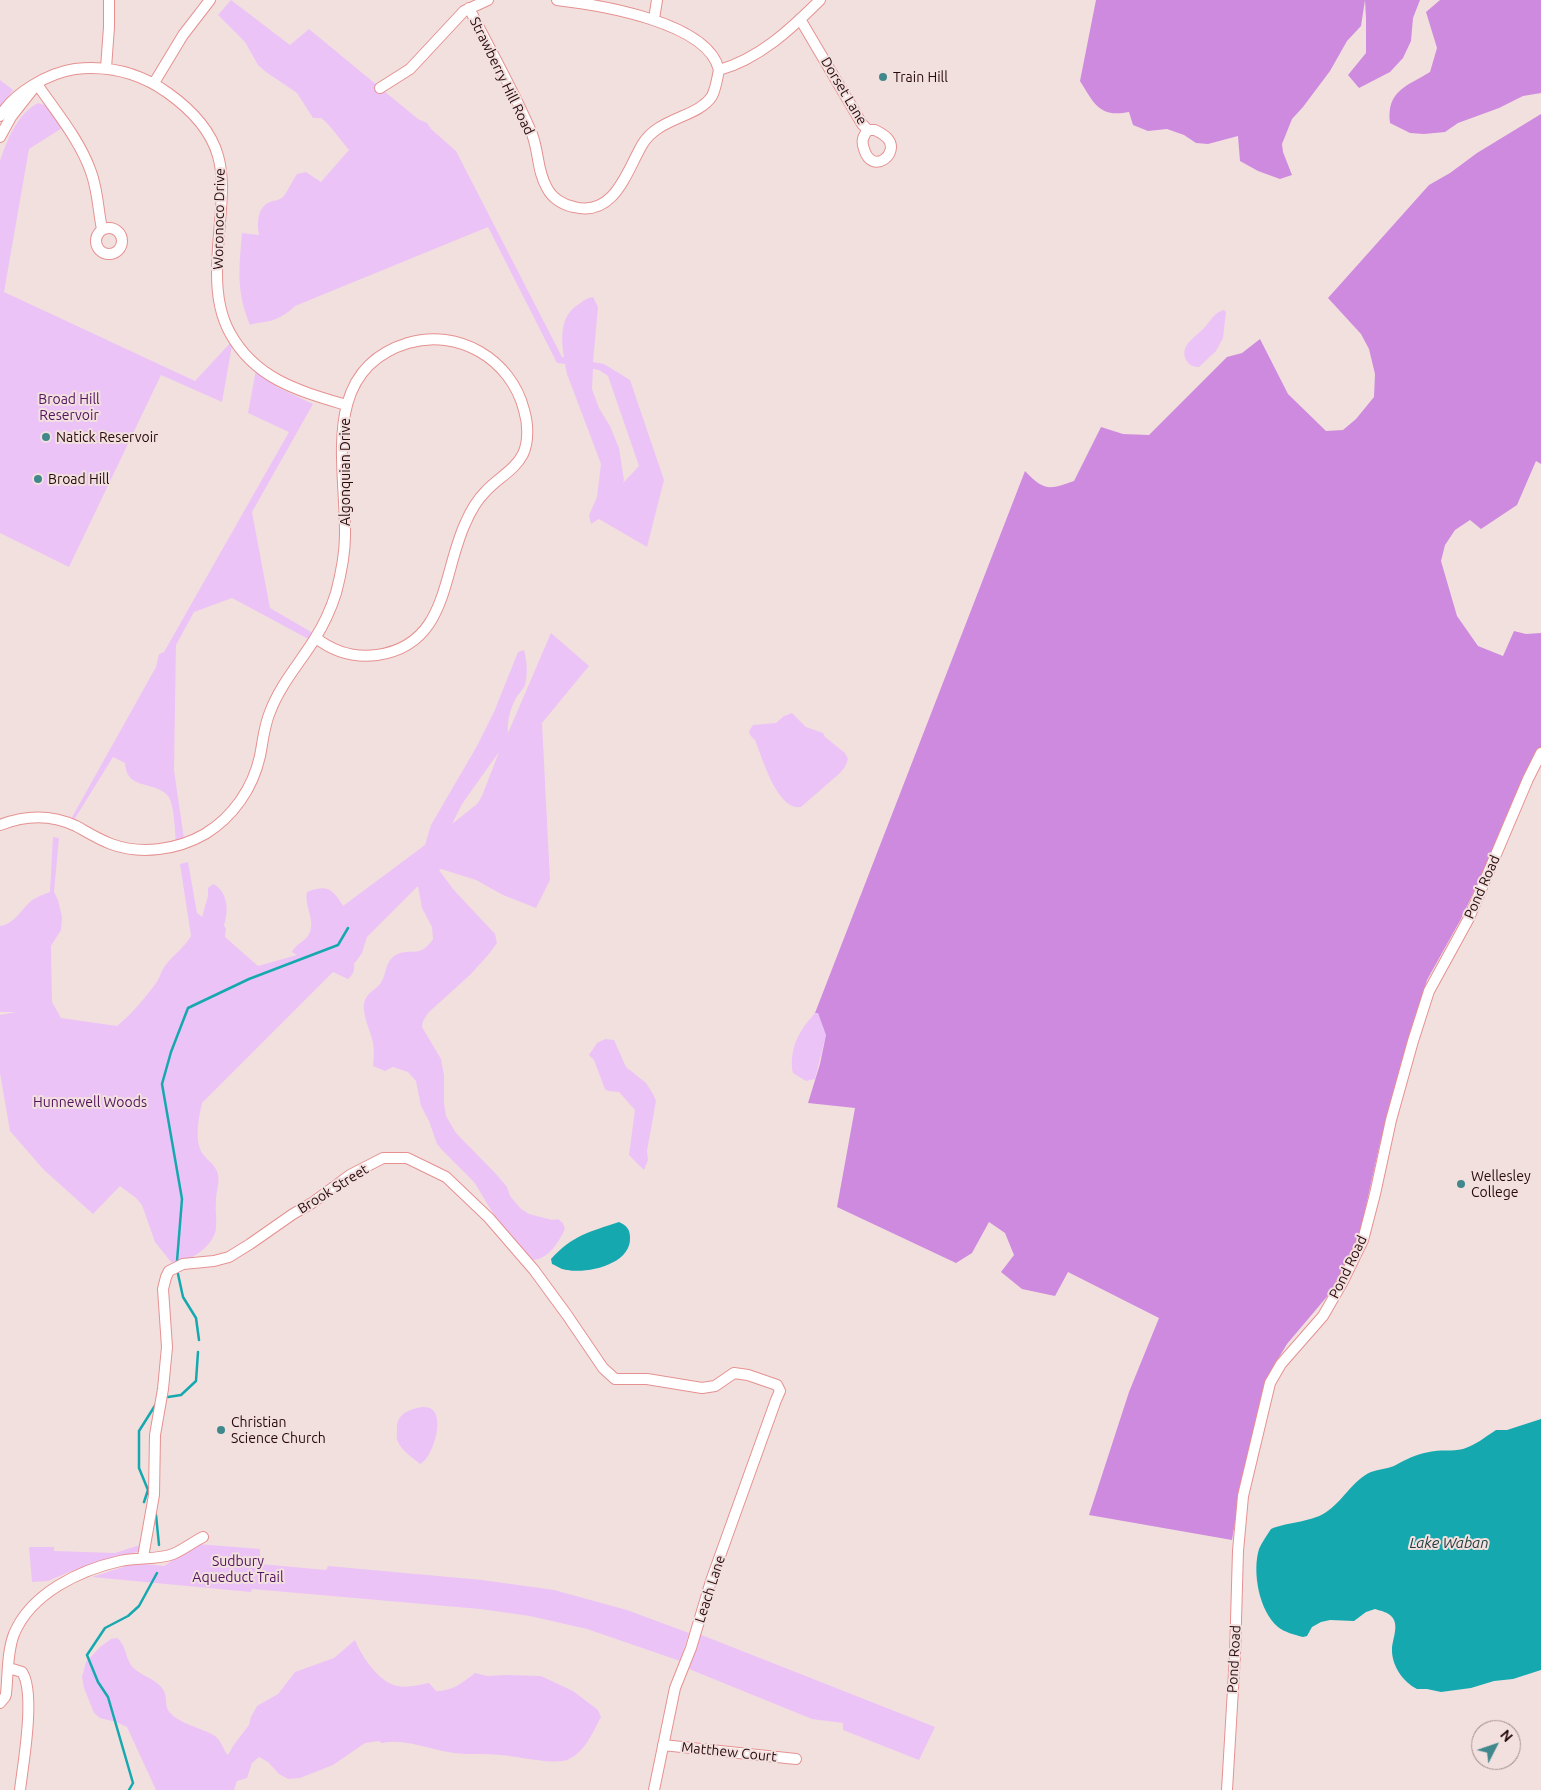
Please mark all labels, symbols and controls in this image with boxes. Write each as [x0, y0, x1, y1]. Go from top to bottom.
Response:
street label: Strawberry Hill Road [466, 14, 538, 138]
street label: Dorset Lane [817, 54, 871, 128]
place label: Train Hill [893, 69, 948, 85]
marker: Train Hill [877, 71, 889, 83]
street label: Woronoco Drive [210, 168, 228, 270]
park label: Broad Hill Reservoir [38, 391, 100, 424]
street label: Algonquian Drive [337, 418, 353, 526]
place label: Natick Reservoir [56, 429, 158, 445]
marker: Natick Reservoir [40, 431, 52, 443]
place label: Broad Hill [48, 471, 109, 487]
marker: Broad Hill [32, 473, 44, 485]
street label: Pond Road [1460, 852, 1504, 922]
park label: Hunnewell Woods [33, 1094, 147, 1110]
street label: Brook Street [295, 1161, 371, 1217]
place label: Wellesley College [1471, 1168, 1531, 1200]
marker: Wellesley College [1455, 1178, 1467, 1190]
street label: Pond Road [1326, 1233, 1370, 1301]
place label: Christian Science Church [231, 1414, 326, 1446]
marker: Christian Science Church [215, 1424, 227, 1436]
water label: Lake Waban [1409, 1534, 1489, 1552]
park label: Sudbury Aqueduct Trail [192, 1553, 284, 1585]
street label: Leach Lane [691, 1553, 729, 1625]
street label: Pond Road [1224, 1625, 1244, 1693]
north arrow [1471, 1720, 1521, 1770]
text: N [1497, 1727, 1516, 1745]
street label: Matthew Court [681, 1739, 777, 1765]

